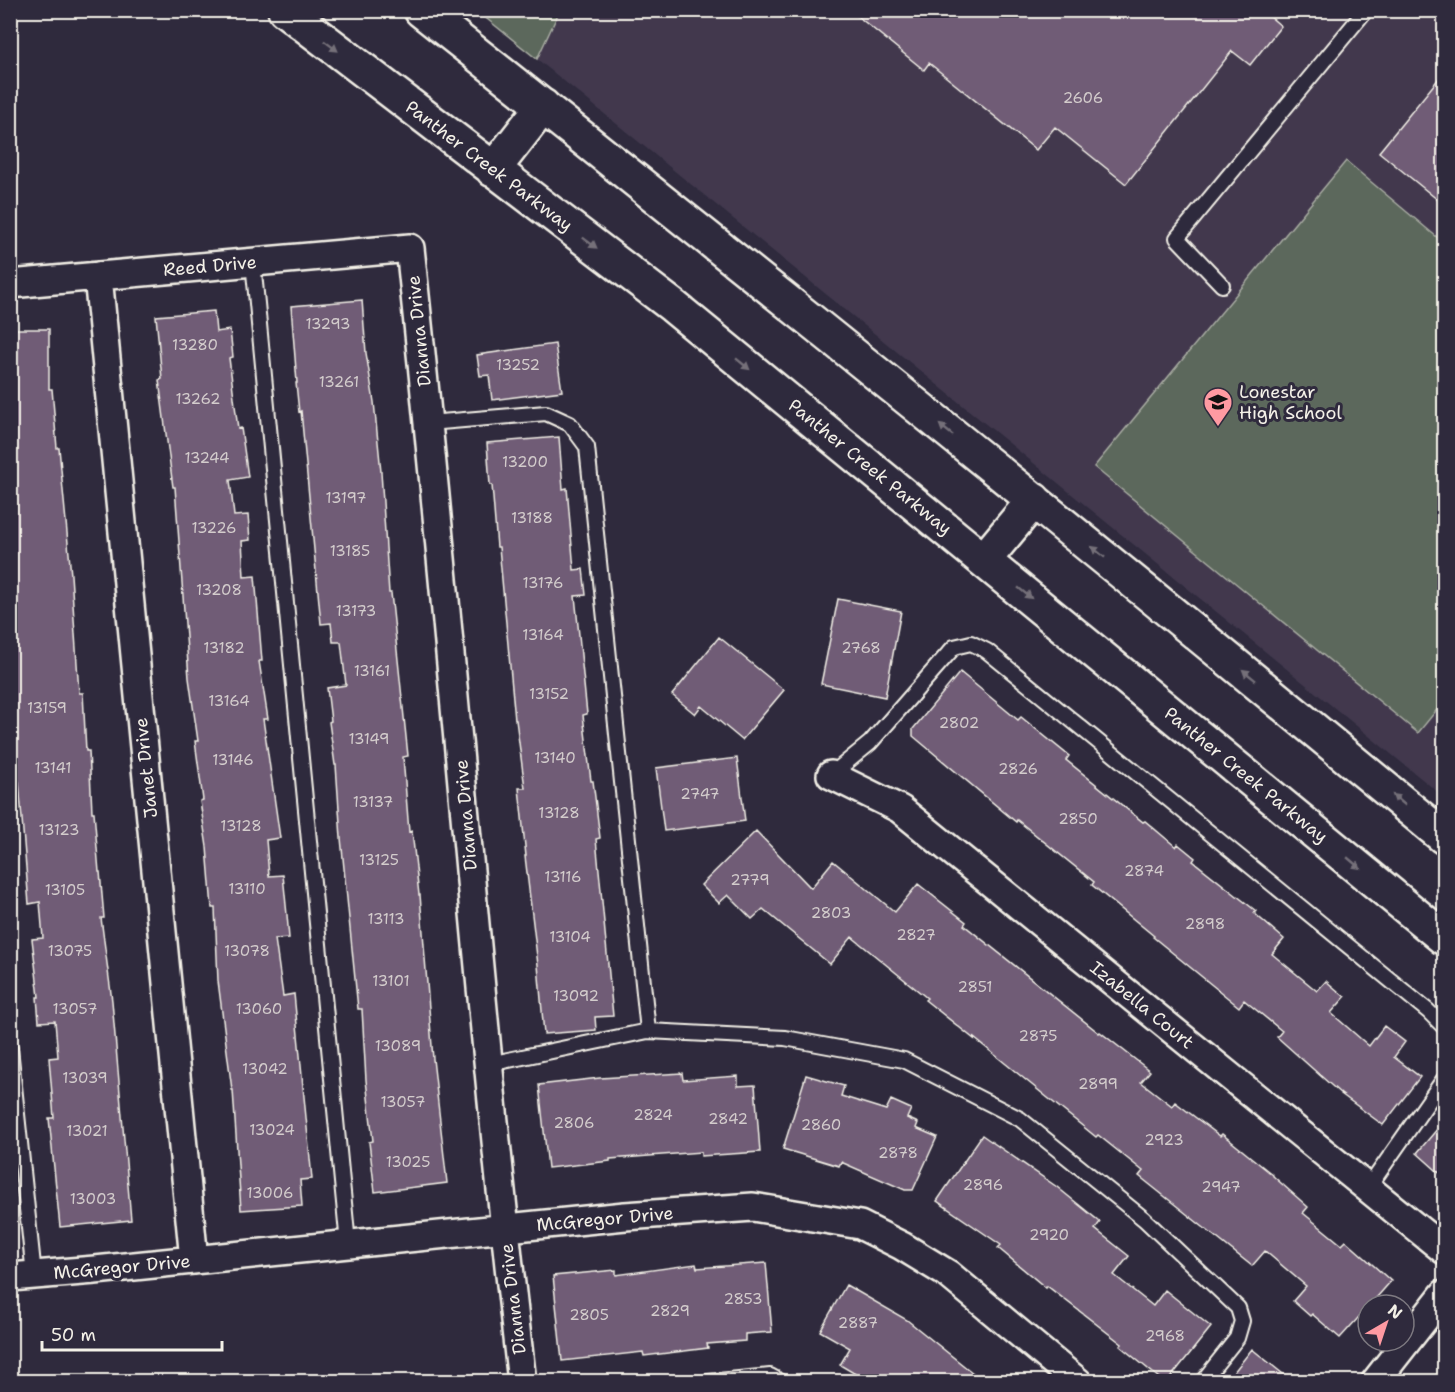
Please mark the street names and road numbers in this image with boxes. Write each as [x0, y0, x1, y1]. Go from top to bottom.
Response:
street label: Panther Creek Parkway [400, 95, 578, 237]
street label: Reed Drive [162, 250, 258, 282]
street label: Dianna Drive [401, 274, 437, 388]
street label: Panther Creek Parkway [783, 393, 957, 541]
street label: Panther Creek Parkway [1159, 701, 1333, 849]
street label: Janet Drive [129, 717, 163, 819]
street label: Dianna Drive [449, 758, 483, 872]
street label: Izabella Court [1085, 956, 1199, 1054]
street label: McGregor Drive [535, 1201, 675, 1237]
street label: Dianna Drive [494, 1242, 532, 1356]
street label: McGregor Drive [52, 1249, 192, 1285]

